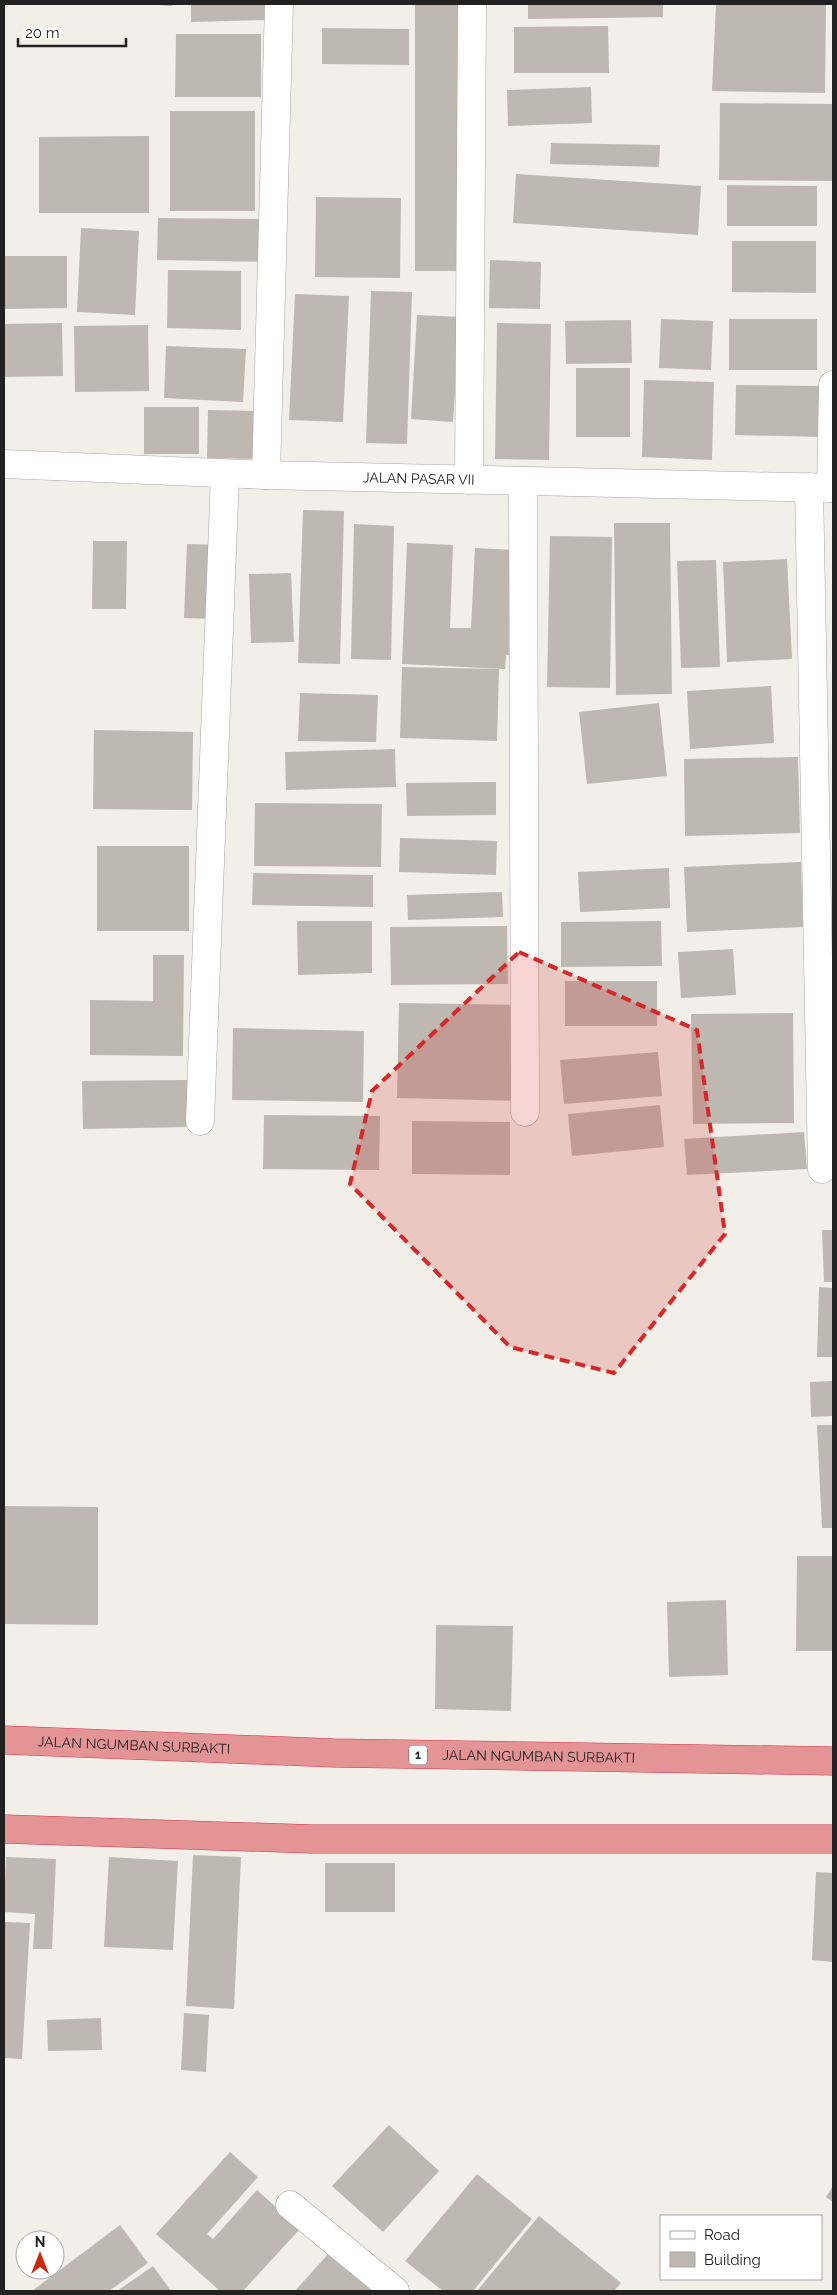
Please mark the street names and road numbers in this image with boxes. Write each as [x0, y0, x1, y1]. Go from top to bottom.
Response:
street label: JALAN PASAR VII [363, 469, 475, 488]
street label: JALAN NGUMBAN SURBAKTI [37, 1733, 230, 1757]
road number: 1 [409, 1746, 427, 1764]
street label: JALAN NGUMBAN SURBAKTI [442, 1747, 635, 1766]

